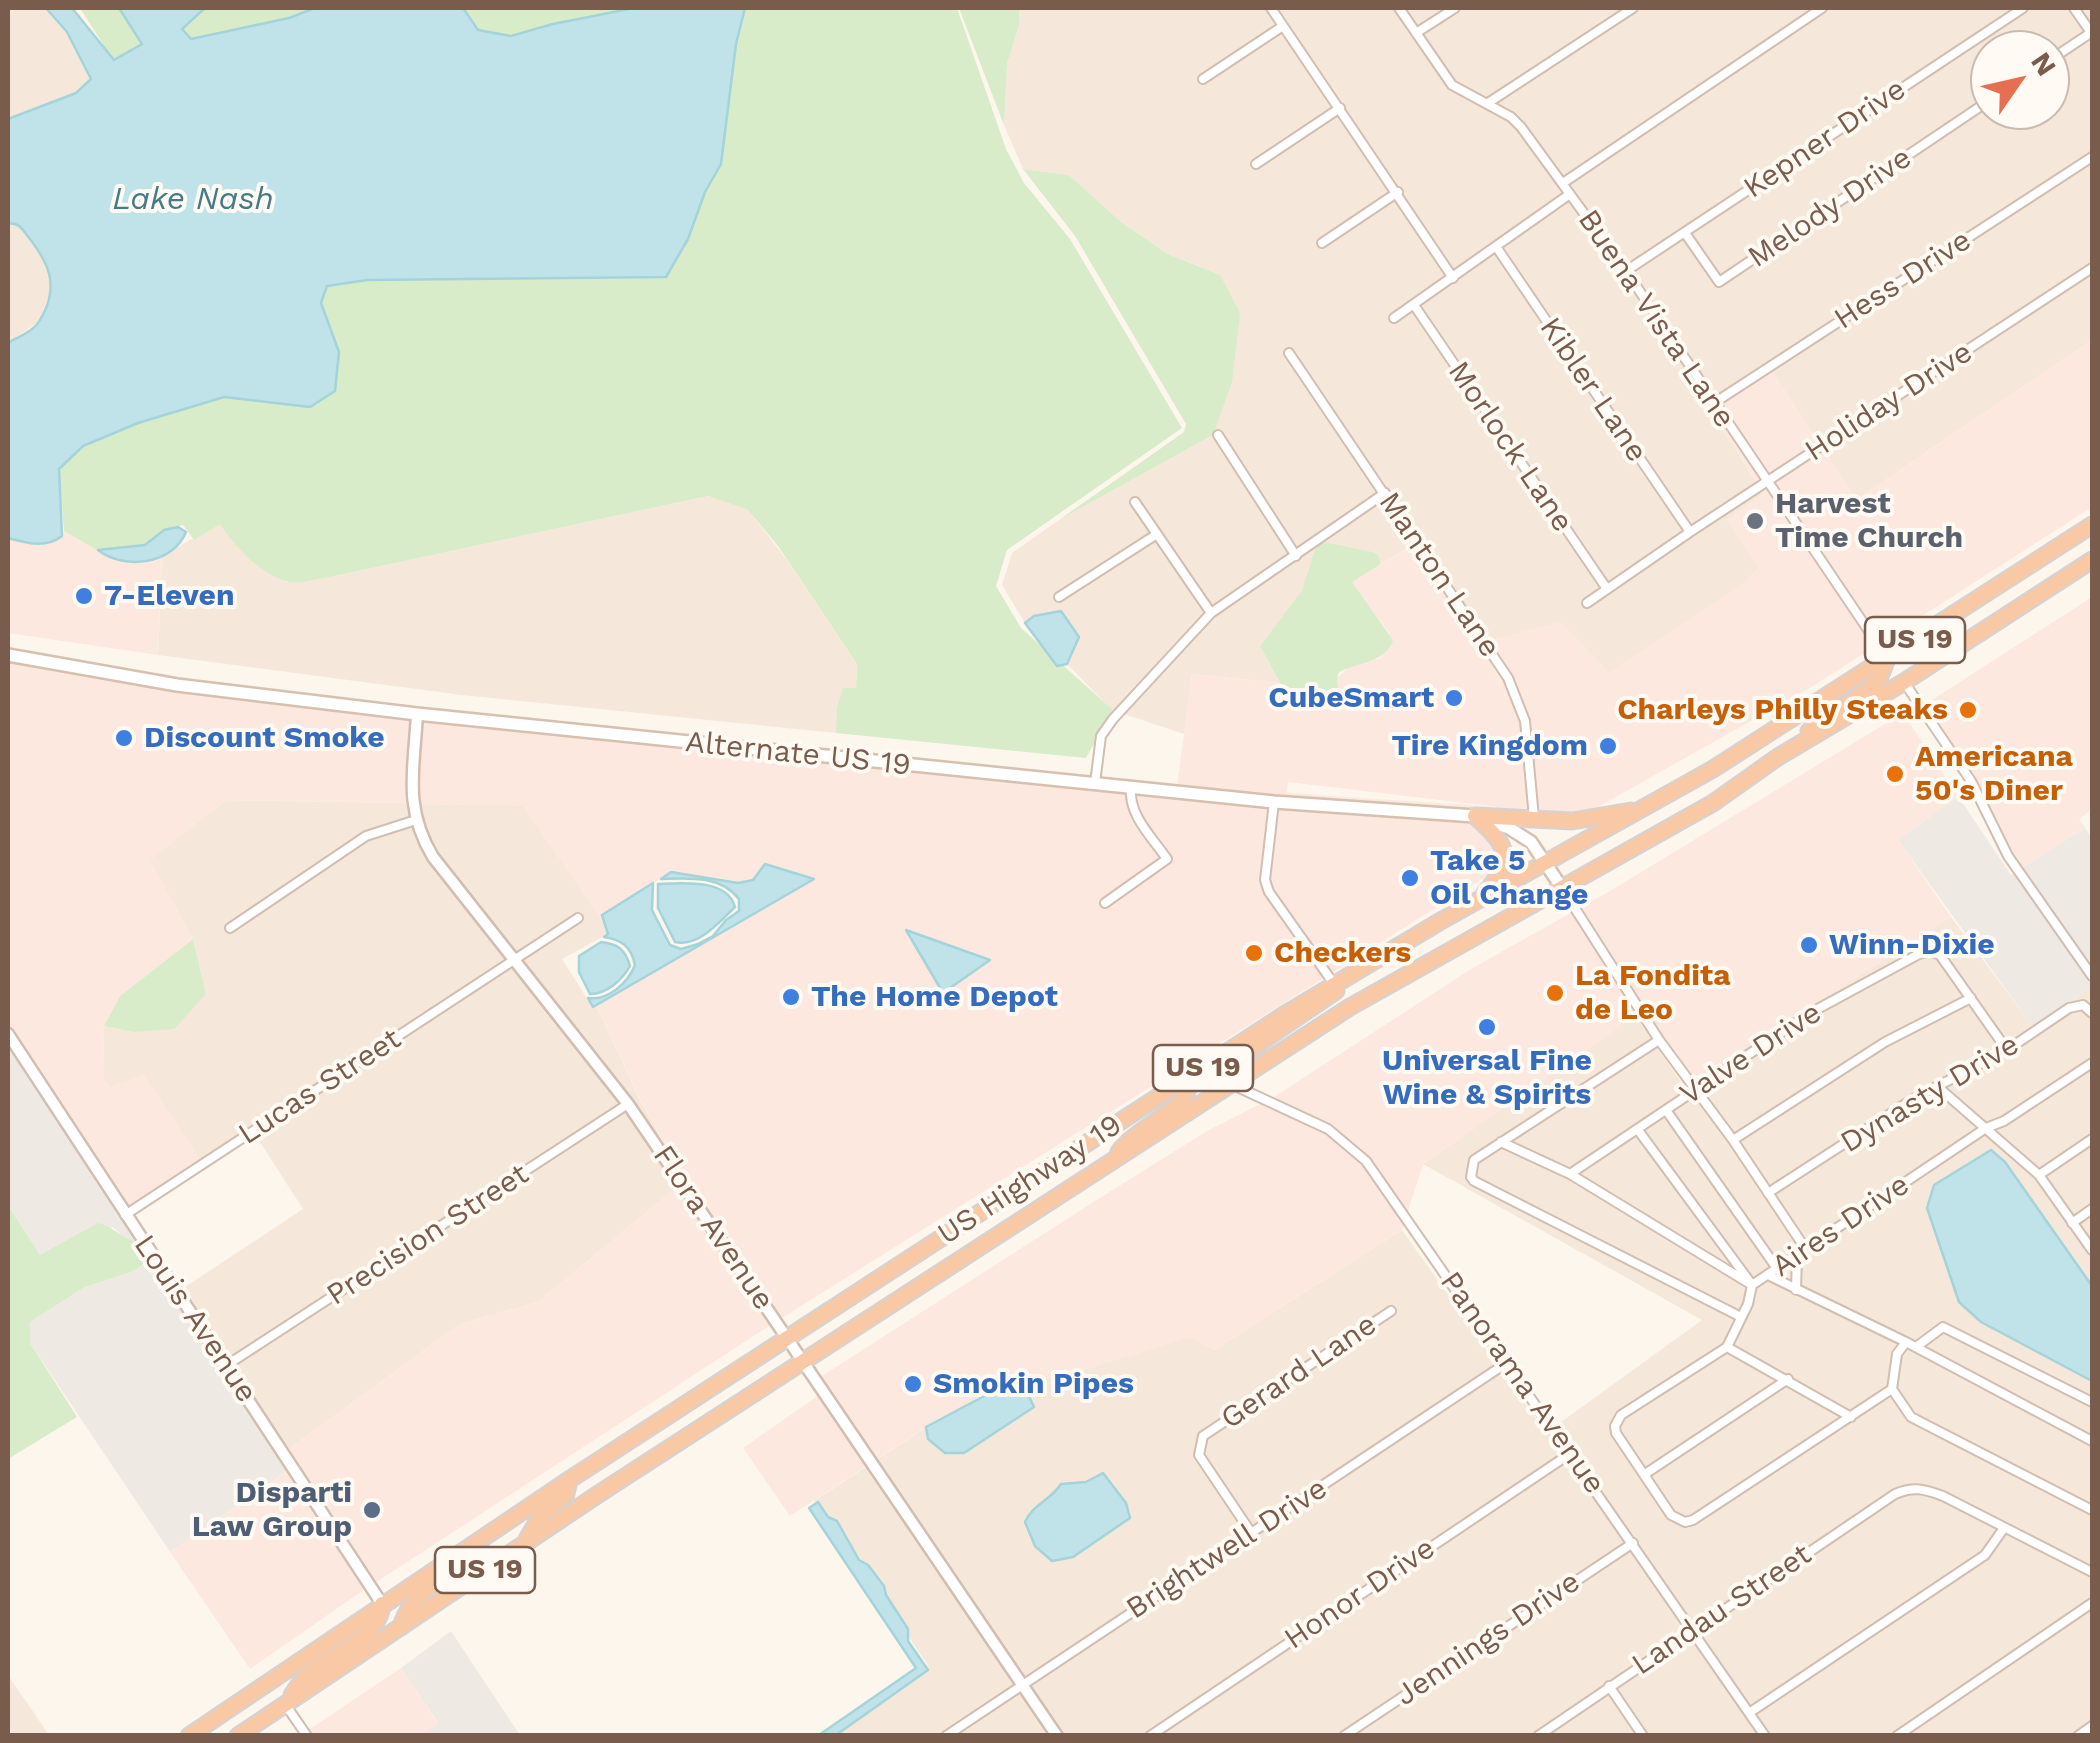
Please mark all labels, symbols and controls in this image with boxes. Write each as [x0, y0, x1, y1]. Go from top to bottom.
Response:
north arrow [1970, 30, 2070, 130]
text: N [2024, 46, 2063, 82]
street label: Kepner Drive [1737, 72, 1913, 206]
street label: Melody Drive [1742, 140, 1918, 276]
water label: Lake Nash [112, 181, 274, 219]
street label: Buena Vista Lane [1570, 203, 1742, 435]
street label: Hess Drive [1828, 223, 1978, 337]
street label: Kibler Lane [1532, 311, 1654, 469]
street label: Holiday Drive [1799, 335, 1979, 469]
street label: Morlock Lane [1440, 355, 1580, 539]
street label: Manton Lane [1371, 486, 1507, 664]
place label: Harvest Time Church [1775, 486, 1963, 556]
marker: Harvest Time Church [1744, 510, 1766, 532]
place label: 7-Eleven [104, 578, 235, 614]
marker: 7-Eleven [73, 585, 95, 607]
road number: US 19 [1865, 617, 1965, 663]
place label: CubeSmart [1268, 680, 1434, 716]
marker: CubeSmart [1443, 687, 1465, 709]
place label: Charleys Philly Steaks [1617, 692, 1948, 728]
marker: Charleys Philly Steaks [1957, 699, 1979, 721]
place label: Discount Smoke [144, 720, 385, 756]
street label: Alternate US 19 [684, 724, 912, 784]
marker: Discount Smoke [113, 727, 135, 749]
place label: Tire Kingdom [1392, 728, 1588, 764]
marker: Tire Kingdom [1597, 735, 1619, 757]
place label: Americana 50's Diner [1915, 739, 2073, 810]
marker: Americana 50's Diner [1884, 763, 1906, 785]
place label: Take 5 Oil Change [1430, 843, 1588, 914]
marker: Take 5 Oil Change [1399, 867, 1421, 889]
place label: Winn-Dixie [1829, 927, 1995, 963]
marker: Winn-Dixie [1798, 934, 1820, 956]
place label: Checkers [1274, 935, 1411, 971]
marker: Checkers [1243, 942, 1265, 964]
place label: La Fondita de Leo [1575, 958, 1731, 1028]
place label: The Home Depot [811, 979, 1058, 1015]
marker: La Fondita de Leo [1544, 982, 1566, 1004]
marker: The Home Depot [780, 986, 802, 1008]
street label: Valve Drive [1674, 995, 1828, 1113]
marker: Universal Fine Wine & Spirits [1476, 1016, 1498, 1038]
street label: Lucas Street [232, 1021, 408, 1153]
street label: Dynasty Drive [1834, 1027, 2026, 1161]
place label: Universal Fine Wine & Spirits [1382, 1043, 1592, 1114]
road number: US 19 [1153, 1045, 1253, 1091]
street label: US Highway 19 [931, 1107, 1129, 1253]
street label: Flora Avenue [645, 1139, 781, 1317]
street label: Precision Street [320, 1156, 536, 1314]
street label: Aires Drive [1766, 1167, 1916, 1285]
street label: Louis Avenue [126, 1228, 264, 1410]
street label: Panorama Avenue [1432, 1265, 1612, 1501]
street label: Gerard Lane [1215, 1307, 1383, 1437]
place label: Smokin Pipes [933, 1366, 1134, 1402]
marker: Smokin Pipes [902, 1373, 924, 1395]
street label: Brightwell Drive [1120, 1471, 1334, 1627]
place label: Disparti Law Group [192, 1475, 352, 1546]
marker: Disparti Law Group [361, 1499, 383, 1521]
street label: Honor Drive [1278, 1531, 1442, 1657]
street label: Landau Street [1626, 1537, 1818, 1683]
road number: US 19 [435, 1547, 535, 1593]
street label: Jennings Drive [1389, 1564, 1587, 1714]

